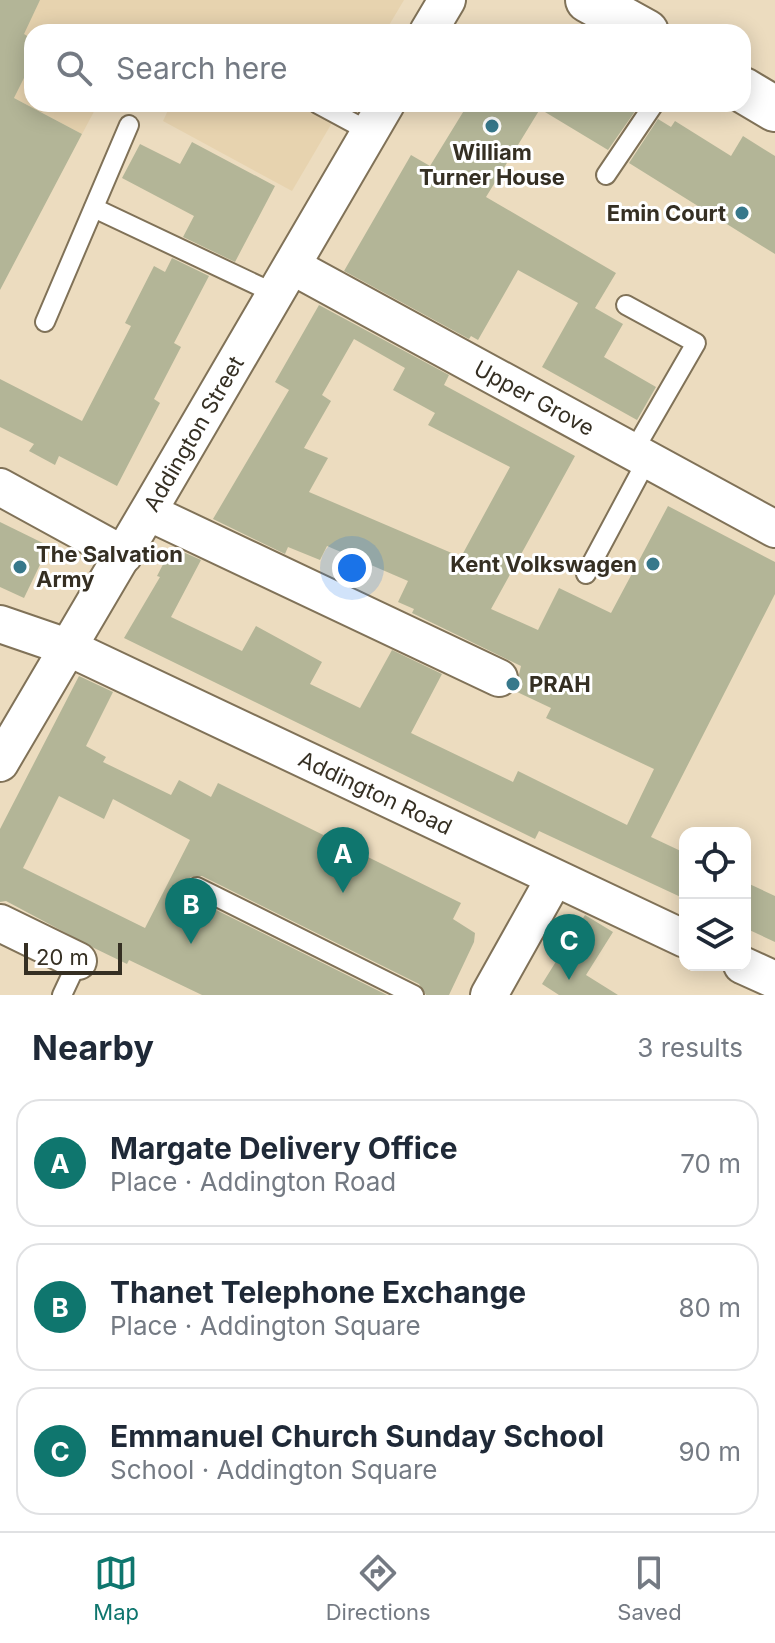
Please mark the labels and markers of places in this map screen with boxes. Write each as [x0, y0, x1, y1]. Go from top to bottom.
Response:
marker: William Turner House [483, 117, 501, 135]
place label: William Turner House [419, 139, 565, 190]
place label: Emin Court [607, 200, 726, 226]
marker: Emin Court [733, 204, 751, 222]
place label: The Salvation Army [36, 541, 183, 592]
place label: Kent Volkswagen [450, 551, 637, 577]
marker: Kent Volkswagen [644, 555, 662, 573]
marker: The Salvation Army [11, 558, 29, 576]
place label: PRAH [529, 671, 591, 697]
marker: PRAH [504, 675, 522, 693]
pin: A [317, 827, 369, 893]
pin: B [165, 878, 217, 944]
pin: C [543, 914, 595, 980]

